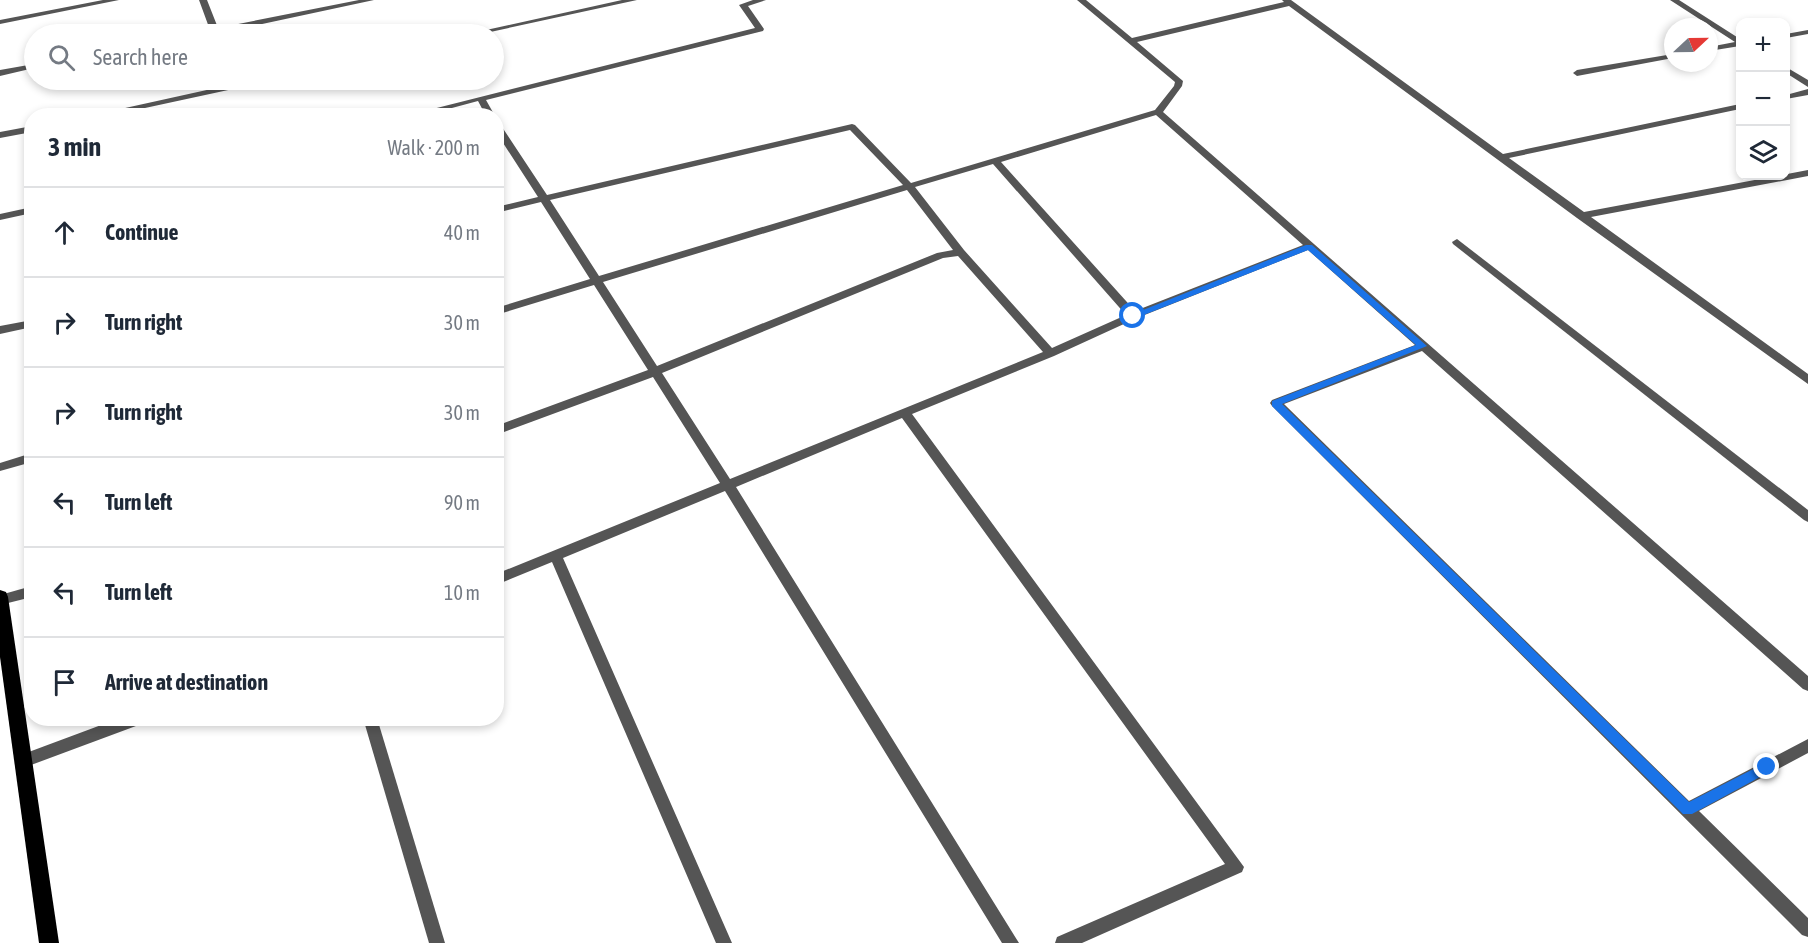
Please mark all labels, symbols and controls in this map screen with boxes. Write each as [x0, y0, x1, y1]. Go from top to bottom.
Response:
north arrow [1664, 18, 1718, 72]
map controls [1736, 18, 1790, 180]
button: + [1736, 18, 1790, 72]
search box [24, 24, 504, 90]
icon: search [45, 41, 78, 74]
text: Search here [93, 44, 188, 70]
button: − [1736, 72, 1790, 126]
button: layers [1736, 126, 1790, 180]
text: 3 min [48, 132, 101, 162]
text: Walk · 200 m [388, 136, 480, 159]
icon: ahead [48, 216, 81, 249]
text: Continue [105, 219, 179, 245]
text: 40 m [444, 221, 480, 244]
route start [1119, 302, 1145, 328]
icon: right [48, 306, 81, 339]
text: Turn right [105, 309, 182, 335]
text: 30 m [444, 311, 480, 334]
icon: right [48, 396, 81, 429]
text: Turn right [105, 399, 182, 425]
text: 30 m [444, 401, 480, 424]
icon: left [48, 486, 81, 519]
text: Turn left [105, 489, 172, 515]
text: 90 m [444, 491, 480, 514]
icon: left [48, 576, 81, 609]
text: Turn left [105, 579, 172, 605]
text: 10 m [444, 581, 480, 604]
icon: arrive [48, 666, 81, 699]
text: Arrive at destination [105, 669, 268, 695]
route end [1753, 753, 1779, 779]

